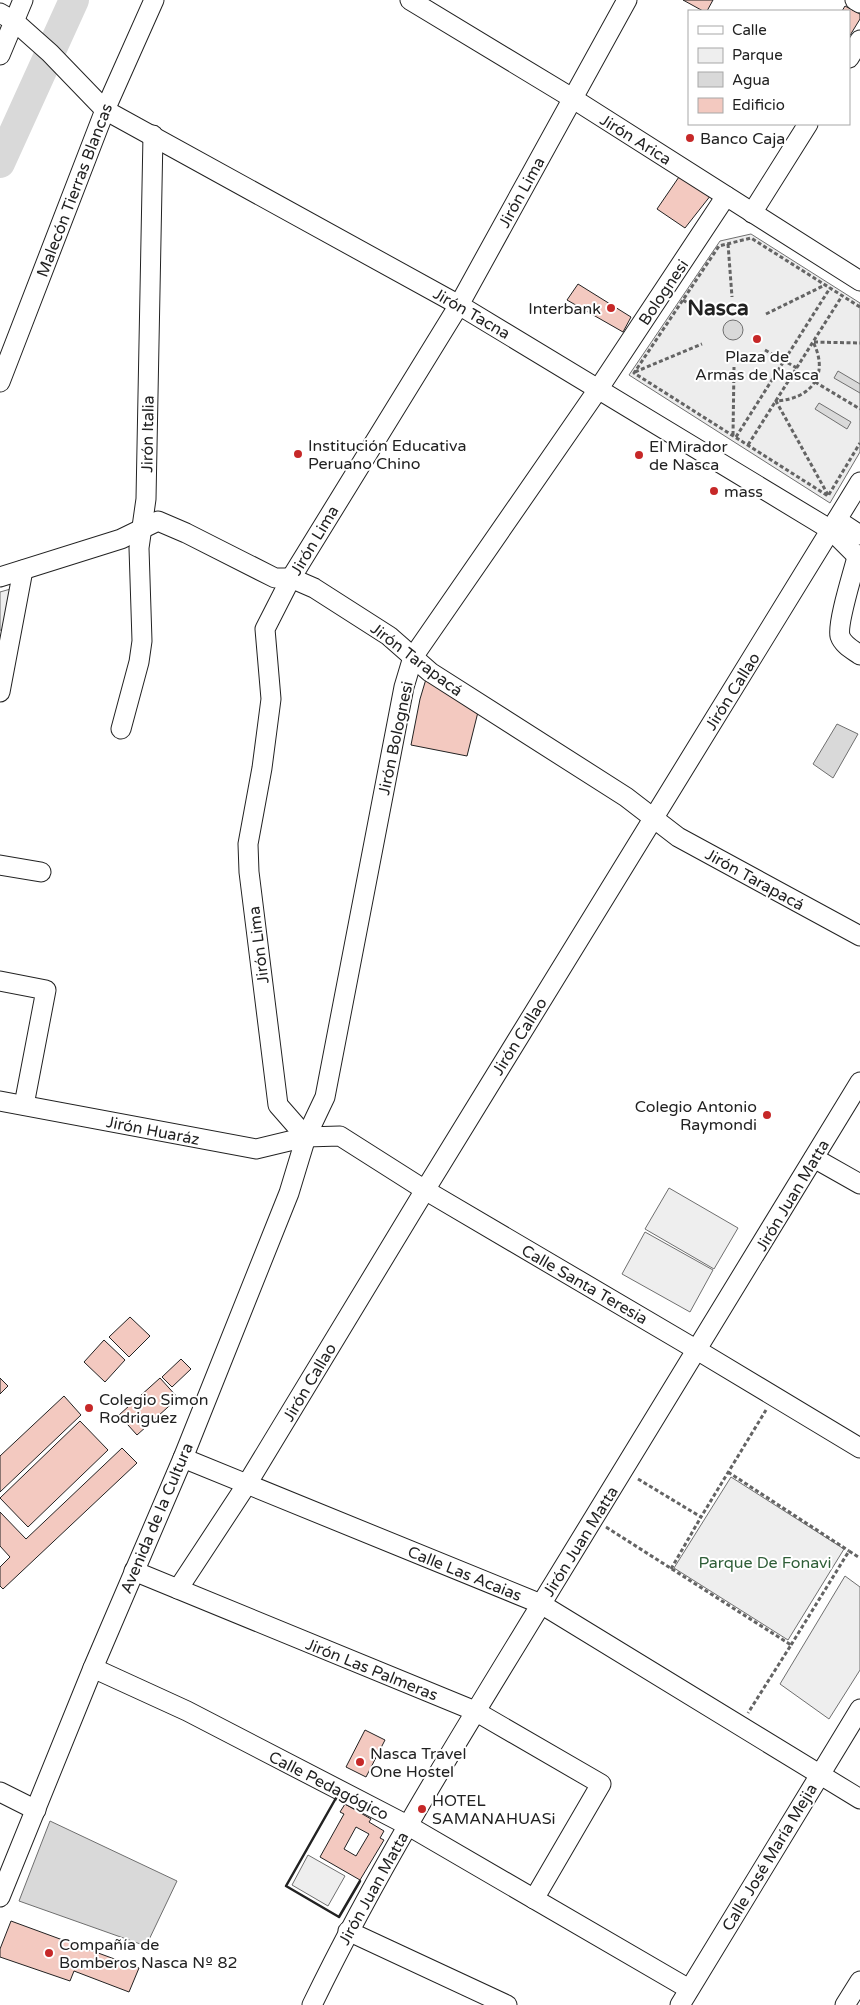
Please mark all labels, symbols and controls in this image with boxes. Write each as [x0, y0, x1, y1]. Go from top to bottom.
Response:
legend [688, 10, 850, 125]
text: Calle [732, 21, 767, 39]
text: Parque [732, 46, 783, 64]
text: Agua [732, 71, 770, 89]
text: Edificio [732, 96, 785, 114]
street label: Malecón Tierras Blancas [33, 101, 117, 280]
street label: Jirón Arica [596, 110, 675, 170]
place label: Banco Caja [700, 129, 785, 149]
marker: Banco Caja [684, 132, 696, 144]
street label: Jirón Lima [494, 154, 549, 231]
street label: Bolognesi [635, 256, 693, 329]
street label: Jirón Tacna [429, 284, 514, 344]
district label: Nasca [687, 296, 749, 321]
place label: Interbank [528, 299, 601, 319]
marker: Interbank [605, 302, 617, 314]
marker: Plaza de Armas de Nasca [751, 333, 763, 345]
place label: Plaza de Armas de Nasca [695, 347, 819, 385]
street label: Jirón Italia [137, 395, 159, 473]
place label: Institución Educativa Peruano Chino [308, 436, 466, 474]
place label: El Mirador de Nasca [649, 437, 729, 475]
marker: Institución Educativa Peruano Chino [292, 448, 304, 460]
marker: El Mirador de Nasca [633, 449, 645, 461]
place label: mass [724, 482, 763, 502]
marker: mass [708, 485, 720, 497]
street label: Jirón Lima [286, 502, 343, 579]
street label: Jirón Tarapacá [366, 619, 466, 701]
street label: Jirón Callao [701, 649, 765, 734]
street label: Jirón Bolognesi [374, 679, 418, 797]
street label: Jirón Tarapacá [701, 844, 808, 915]
street label: Jirón Lima [244, 905, 274, 985]
street label: Jirón Callao [488, 994, 552, 1079]
place label: Colegio Antonio Raymondi [635, 1097, 757, 1135]
marker: Colegio Antonio Raymondi [761, 1109, 773, 1121]
street label: Jirón Huaráz [104, 1112, 201, 1150]
street label: Jirón Juan Matta [752, 1136, 834, 1255]
street label: Calle Santa Teresia [518, 1241, 651, 1329]
street label: Jirón Callao [279, 1340, 341, 1425]
place label: Colegio Simon Rodriguez [99, 1390, 208, 1428]
marker: Colegio Simon Rodriguez [83, 1402, 95, 1414]
street label: Avenida de la Cultura [116, 1440, 198, 1597]
street label: Jirón Juan Matta [539, 1483, 623, 1600]
street label: Calle Las Acaias [405, 1542, 525, 1606]
park label: Parque De Fonavi [698, 1553, 832, 1573]
street label: Jirón Las Palmeras [303, 1634, 441, 1706]
place label: Nasca Travel One Hostel [370, 1744, 466, 1782]
street label: Calle Pedagógico [265, 1747, 392, 1825]
marker: Nasca Travel One Hostel [354, 1756, 366, 1768]
street label: Calle José María Mejia [718, 1780, 822, 1935]
place label: HOTEL SAMANAHUASi [432, 1791, 556, 1829]
marker: HOTEL SAMANAHUASi [416, 1803, 428, 1815]
street label: Jirón Juan Matta [334, 1828, 413, 1949]
place label: Compañía de Bomberos Nasca Nº 82 [59, 1935, 238, 1973]
marker: Compañía de Bomberos Nasca Nº 82 [43, 1947, 55, 1959]

